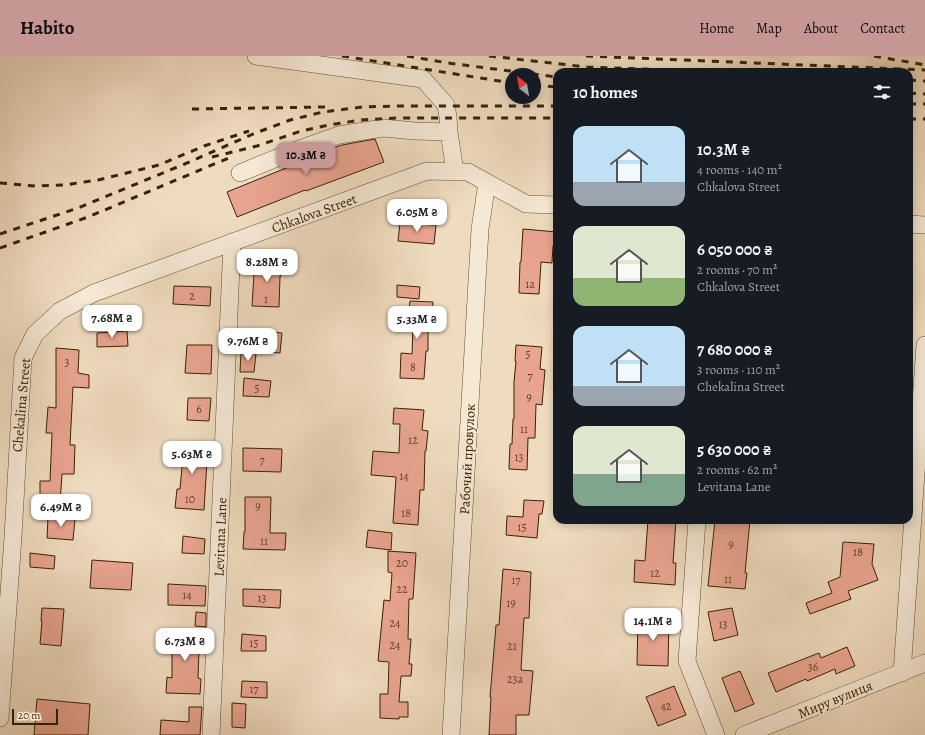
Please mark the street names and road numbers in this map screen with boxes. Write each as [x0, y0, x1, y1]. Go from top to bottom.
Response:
street label: Chkalova Street [269, 189, 360, 238]
street label: Chekalina Street [8, 357, 35, 453]
street label: Рабочий провулок [455, 403, 480, 515]
street label: Levitana Lane [210, 497, 231, 577]
street label: Миру вулиця [795, 676, 876, 723]

